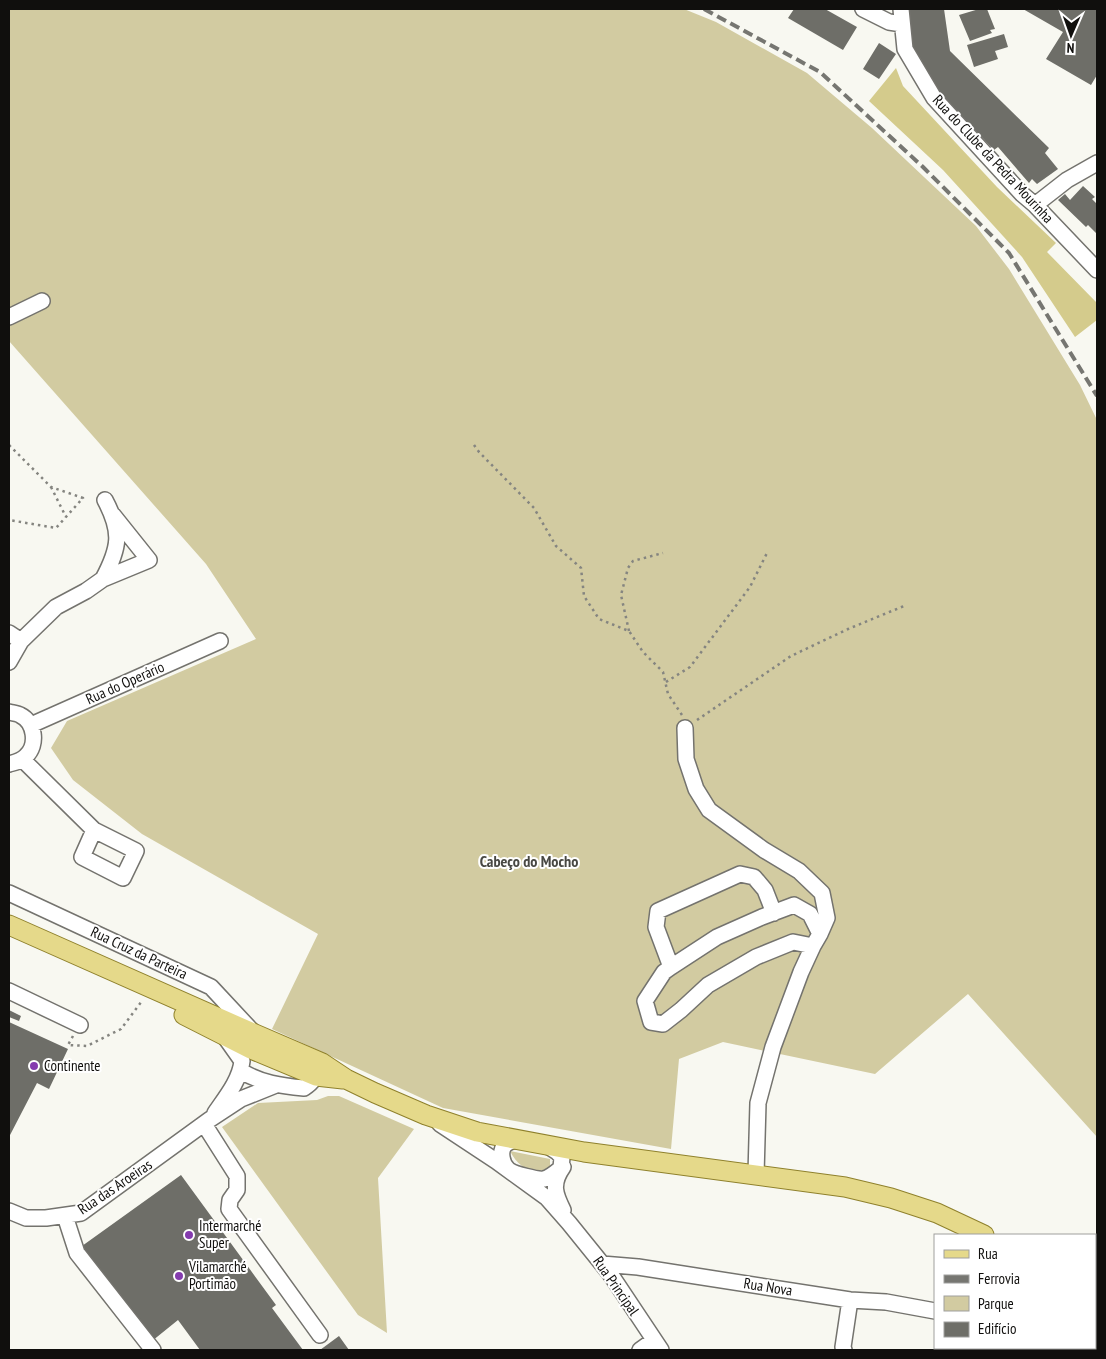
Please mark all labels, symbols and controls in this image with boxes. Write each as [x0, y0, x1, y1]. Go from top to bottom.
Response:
north arrow [1046, 10, 1096, 60]
text: N [1066, 39, 1075, 57]
street label: Rua do Clube da Pedra Mourinha [929, 90, 1058, 227]
street label: Rua do Operário [83, 657, 167, 708]
district label: Cabeço do Mocho [480, 851, 578, 871]
street label: Rua Cruz da Parteira [88, 922, 191, 983]
place label: Continente [44, 1056, 100, 1075]
marker: Continente [28, 1060, 40, 1072]
street label: Rua das Aroeiras [74, 1155, 155, 1218]
place label: Intermarché Super [199, 1216, 261, 1252]
marker: Intermarché Super [183, 1229, 195, 1241]
legend [934, 1234, 1096, 1349]
text: Rua [978, 1244, 998, 1263]
street label: Rua Principal [589, 1252, 644, 1319]
place label: Vilamarché Portimão [188, 1257, 247, 1293]
text: Ferrovia [978, 1269, 1020, 1288]
marker: Vilamarché Portimão [173, 1270, 185, 1282]
street label: Rua Nova [742, 1273, 794, 1300]
text: Parque [978, 1294, 1014, 1313]
text: Edifício [978, 1319, 1016, 1338]

